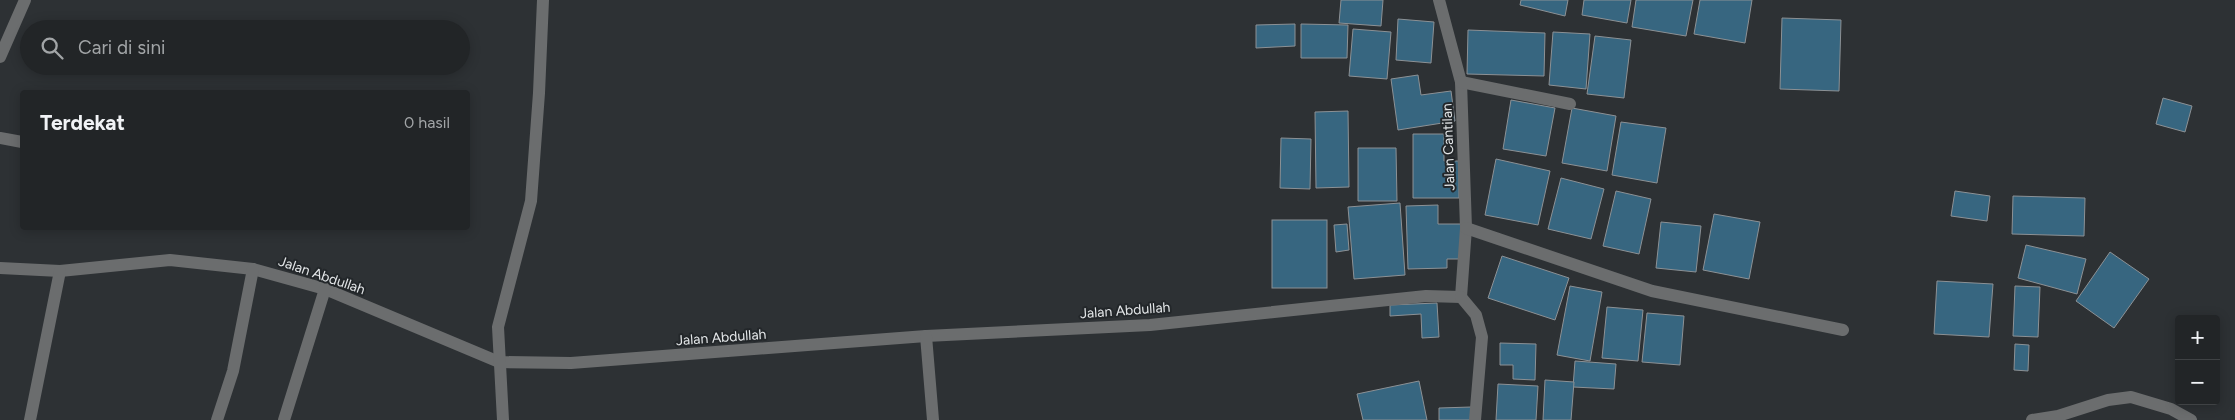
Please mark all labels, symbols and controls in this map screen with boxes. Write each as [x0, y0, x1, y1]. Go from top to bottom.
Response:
search box [20, 20, 470, 75]
icon: search [38, 34, 66, 62]
text: Cari di sini [78, 36, 165, 59]
street label: Jalan Cantilan [1438, 103, 1459, 191]
text: Terdekat [40, 110, 125, 135]
text: 0 hasil [404, 113, 450, 132]
street label: Jalan Abdullah [276, 253, 368, 298]
street label: Jalan Abdullah [1079, 299, 1171, 322]
map controls [2175, 315, 2220, 405]
button: + [2175, 315, 2220, 360]
street label: Jalan Abdullah [675, 326, 767, 349]
button: − [2175, 360, 2220, 405]

